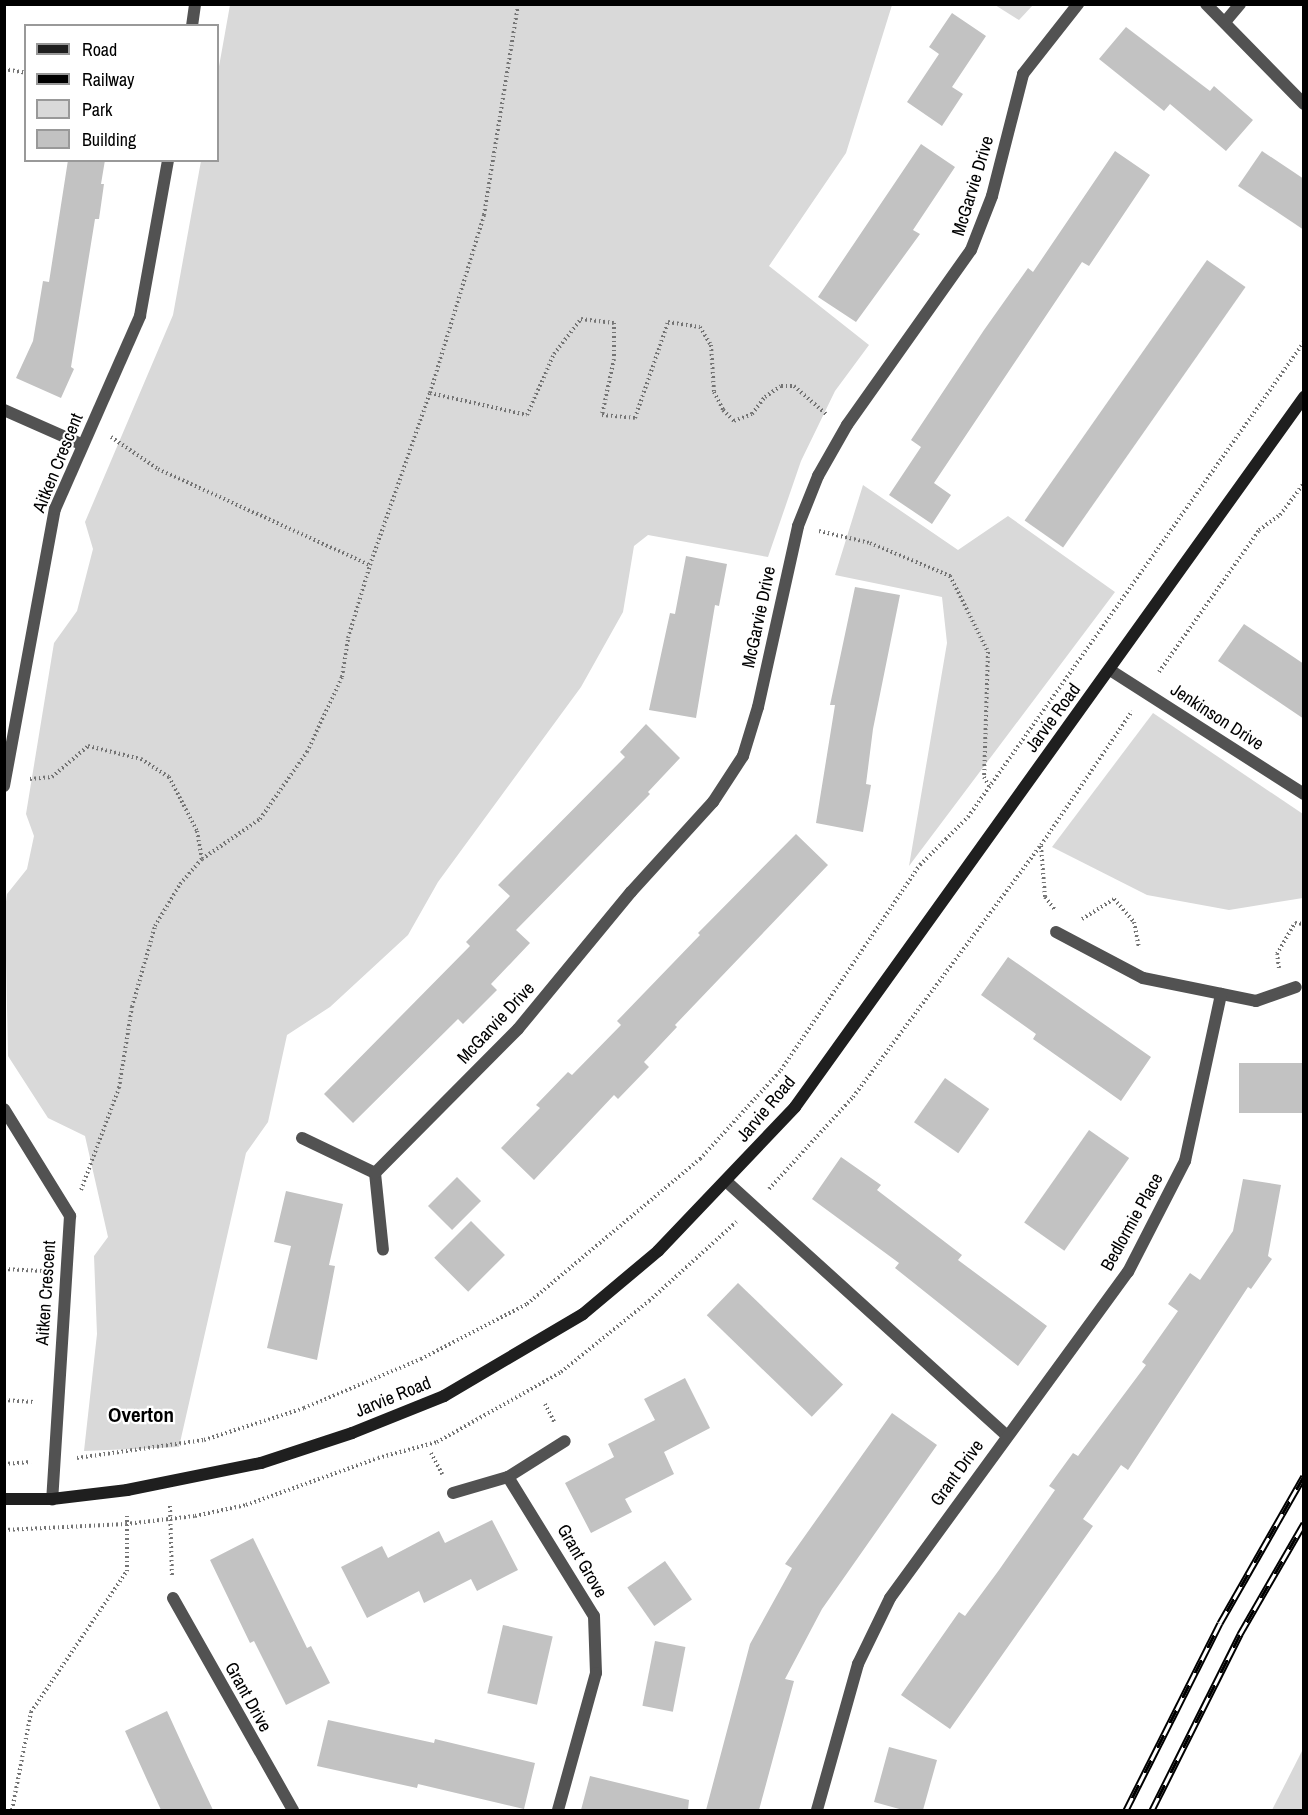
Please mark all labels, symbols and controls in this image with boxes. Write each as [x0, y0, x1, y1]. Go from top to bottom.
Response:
legend [24, 24, 219, 162]
text: Road [82, 37, 117, 62]
text: Railway [82, 67, 135, 92]
text: Park [82, 97, 112, 122]
text: Building [82, 127, 136, 152]
street label: McGarvie Drive [948, 133, 998, 239]
street label: Aitken Crescent [28, 410, 88, 516]
street label: McGarvie Drive [738, 564, 780, 670]
street label: Jarvie Road [1021, 679, 1085, 757]
street label: Jenkinson Drive [1166, 679, 1268, 755]
street label: McGarvie Drive [453, 978, 539, 1068]
street label: Jarvie Road [732, 1072, 800, 1146]
street label: Bedlormie Place [1096, 1169, 1168, 1275]
street label: Aitken Crescent [32, 1240, 60, 1346]
street label: Jarvie Road [352, 1372, 434, 1422]
district label: Overton [108, 1402, 174, 1428]
street label: Grant Drive [926, 1436, 988, 1510]
street label: Grant Grove [552, 1520, 612, 1602]
street label: Grant Drive [220, 1658, 276, 1736]

